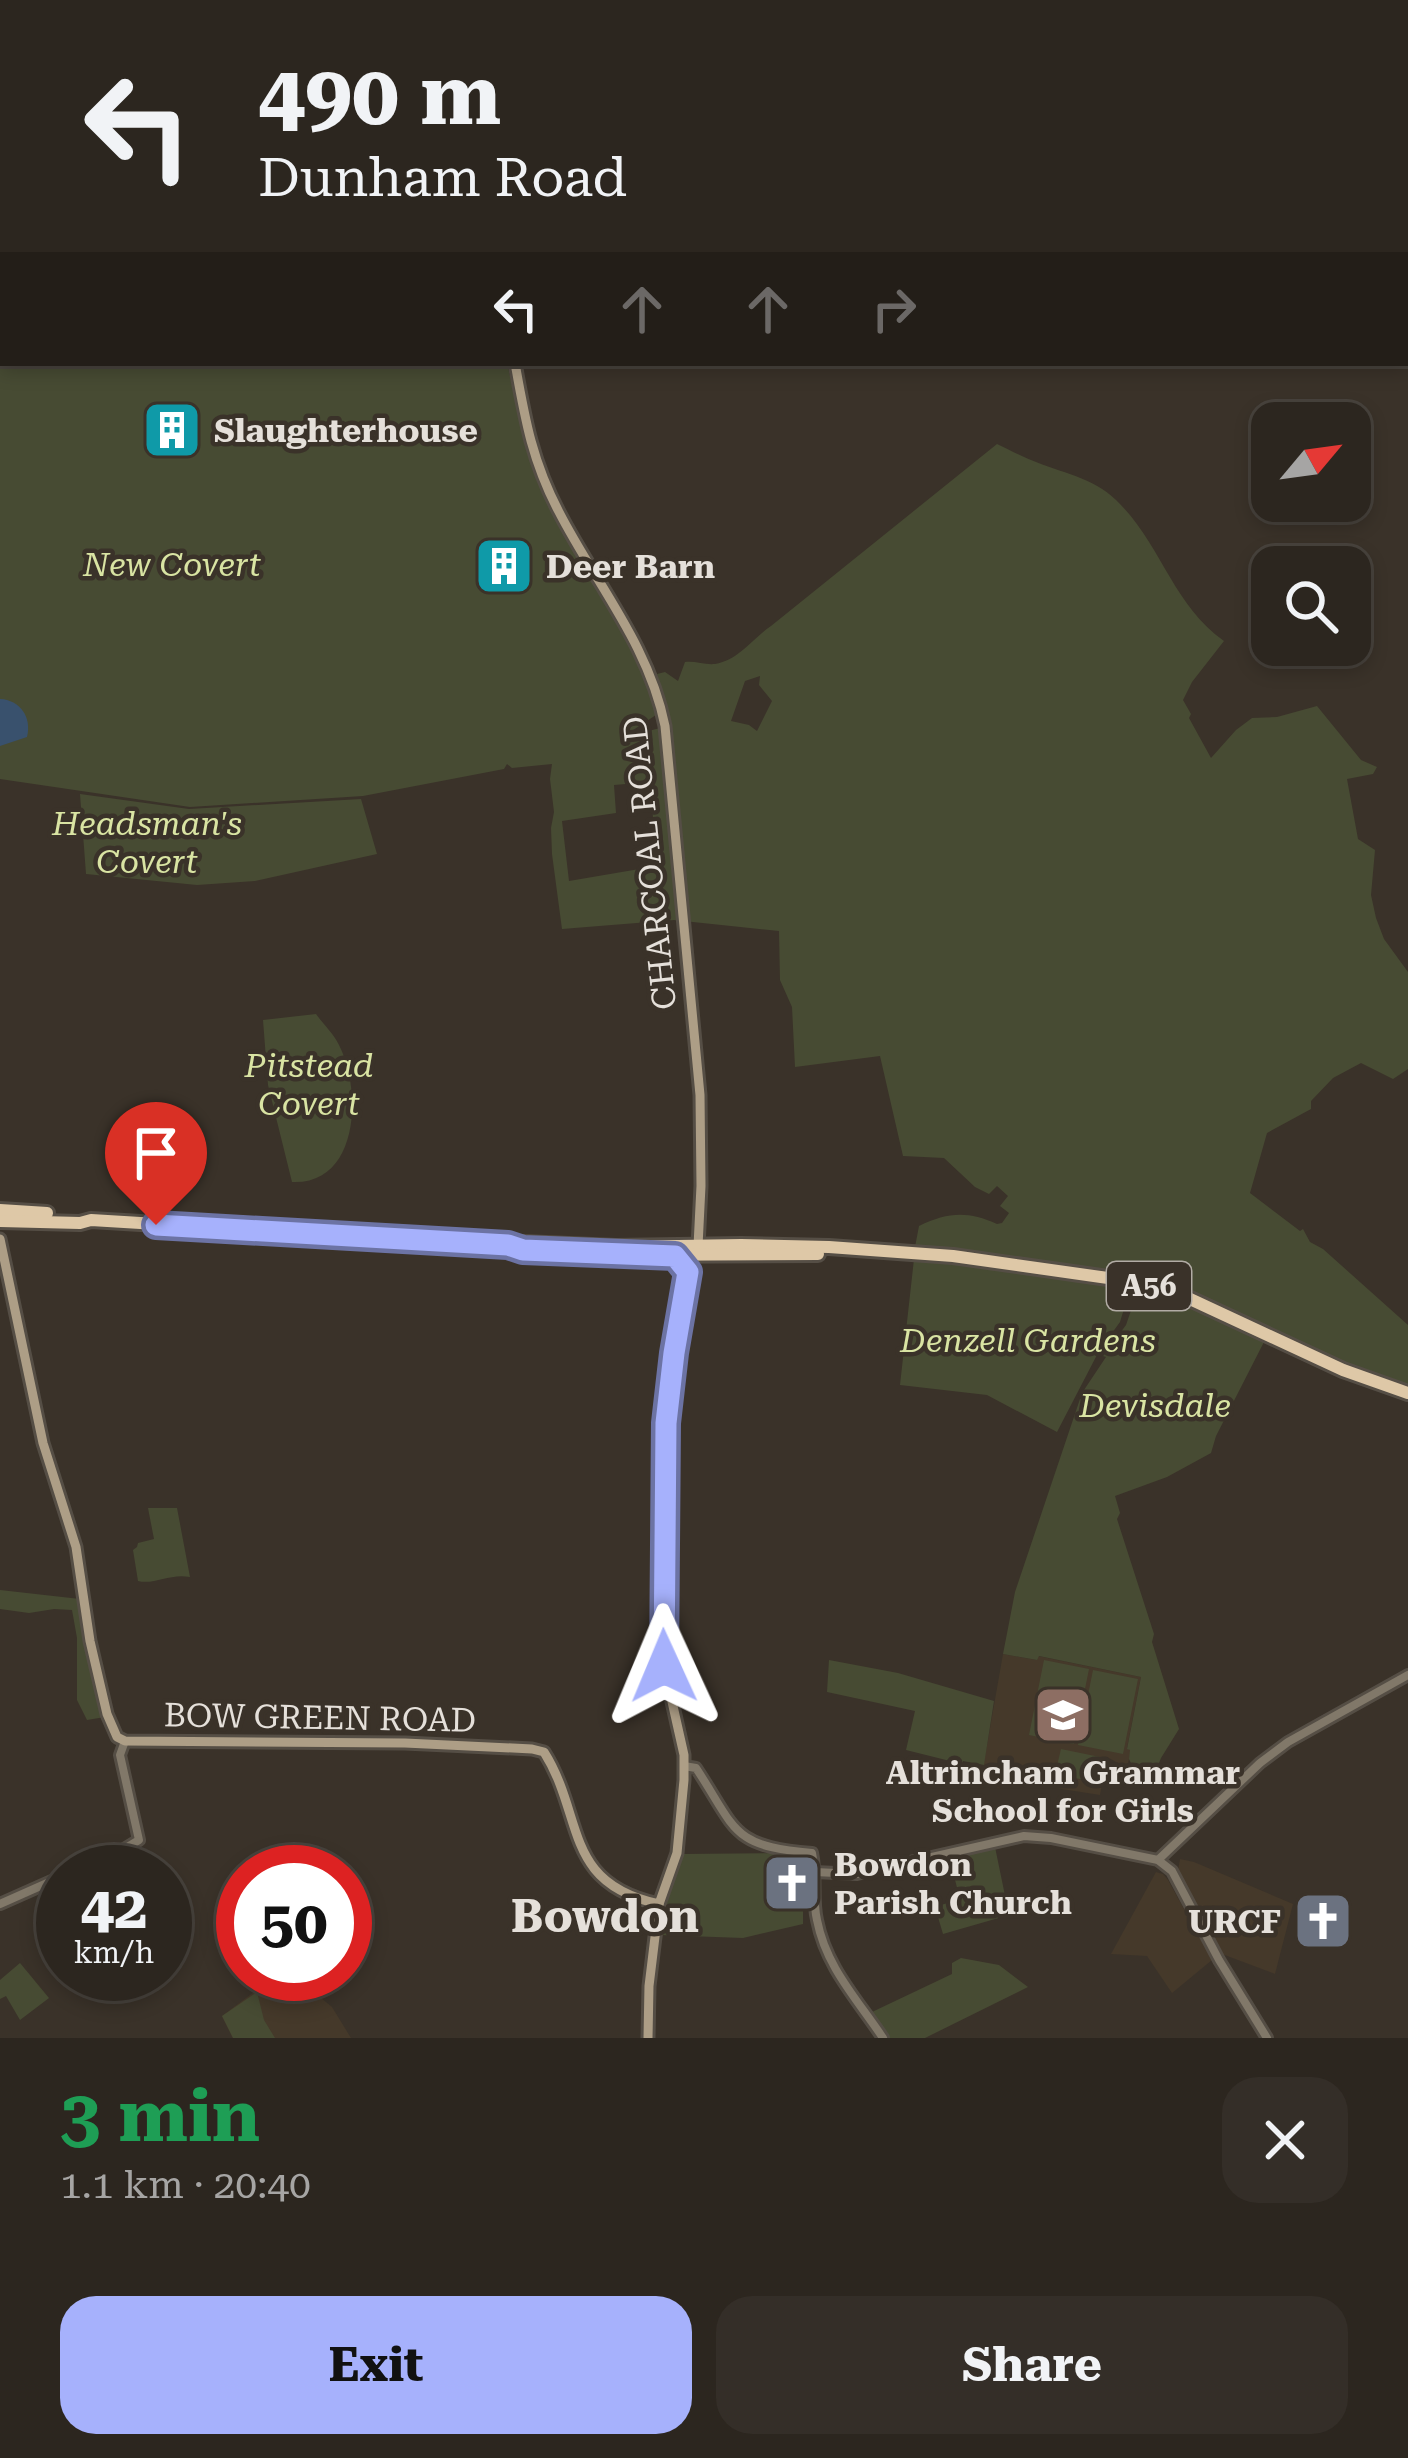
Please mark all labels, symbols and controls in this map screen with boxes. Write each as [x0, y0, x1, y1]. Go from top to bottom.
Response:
text: 490 m [258, 46, 501, 144]
icon: left [60, 48, 216, 204]
text: Dunham Road [258, 146, 627, 209]
icon: left [483, 276, 549, 342]
icon: ahead [609, 276, 675, 342]
icon: ahead [735, 276, 801, 342]
icon: right [861, 276, 927, 342]
building icon: Slaughterhouse [141, 399, 203, 461]
north arrow [1251, 402, 1371, 522]
map controls [1251, 402, 1371, 666]
place label: Slaughterhouse [214, 411, 478, 450]
building icon: Deer Barn [473, 535, 535, 597]
park label: New Covert [82, 545, 262, 584]
button: search [1251, 546, 1371, 666]
place label: Deer Barn [546, 547, 715, 586]
street label: CHARCOAL ROAD [615, 714, 684, 1012]
park label: Headsman's Covert [51, 804, 242, 881]
park label: Pitstead Covert [244, 1046, 373, 1123]
pin [105, 1102, 207, 1225]
icon: arrive [123, 1120, 189, 1186]
road number: A56 [1107, 1262, 1191, 1310]
park label: Denzell Gardens [899, 1321, 1156, 1360]
park label: Devisdale [1078, 1386, 1231, 1425]
position arrow [601, 1603, 727, 1729]
school or university icon: Altrincham Grammar School for Girls [1032, 1684, 1094, 1746]
street label: BOW GREEN ROAD [164, 1695, 476, 1740]
place label: Altrincham Grammar School for Girls [886, 1753, 1240, 1830]
speed limit sign: 50 [216, 1845, 372, 2001]
place label: Bowdon Parish Church [834, 1845, 1072, 1922]
church icon: Bowdon Parish Church [761, 1852, 823, 1914]
text: 42 [80, 1872, 148, 1943]
district label: Bowdon [511, 1890, 699, 1943]
church icon: URCF [1292, 1890, 1354, 1952]
place label: URCF [1188, 1902, 1281, 1941]
text: km/h [74, 1935, 154, 1970]
text: 3 min [60, 2074, 260, 2159]
button: close [1222, 2077, 1348, 2203]
text: 1.1 km · 20:40 [60, 2162, 311, 2208]
button: Exit [60, 2296, 692, 2434]
button: Share [716, 2296, 1348, 2434]

